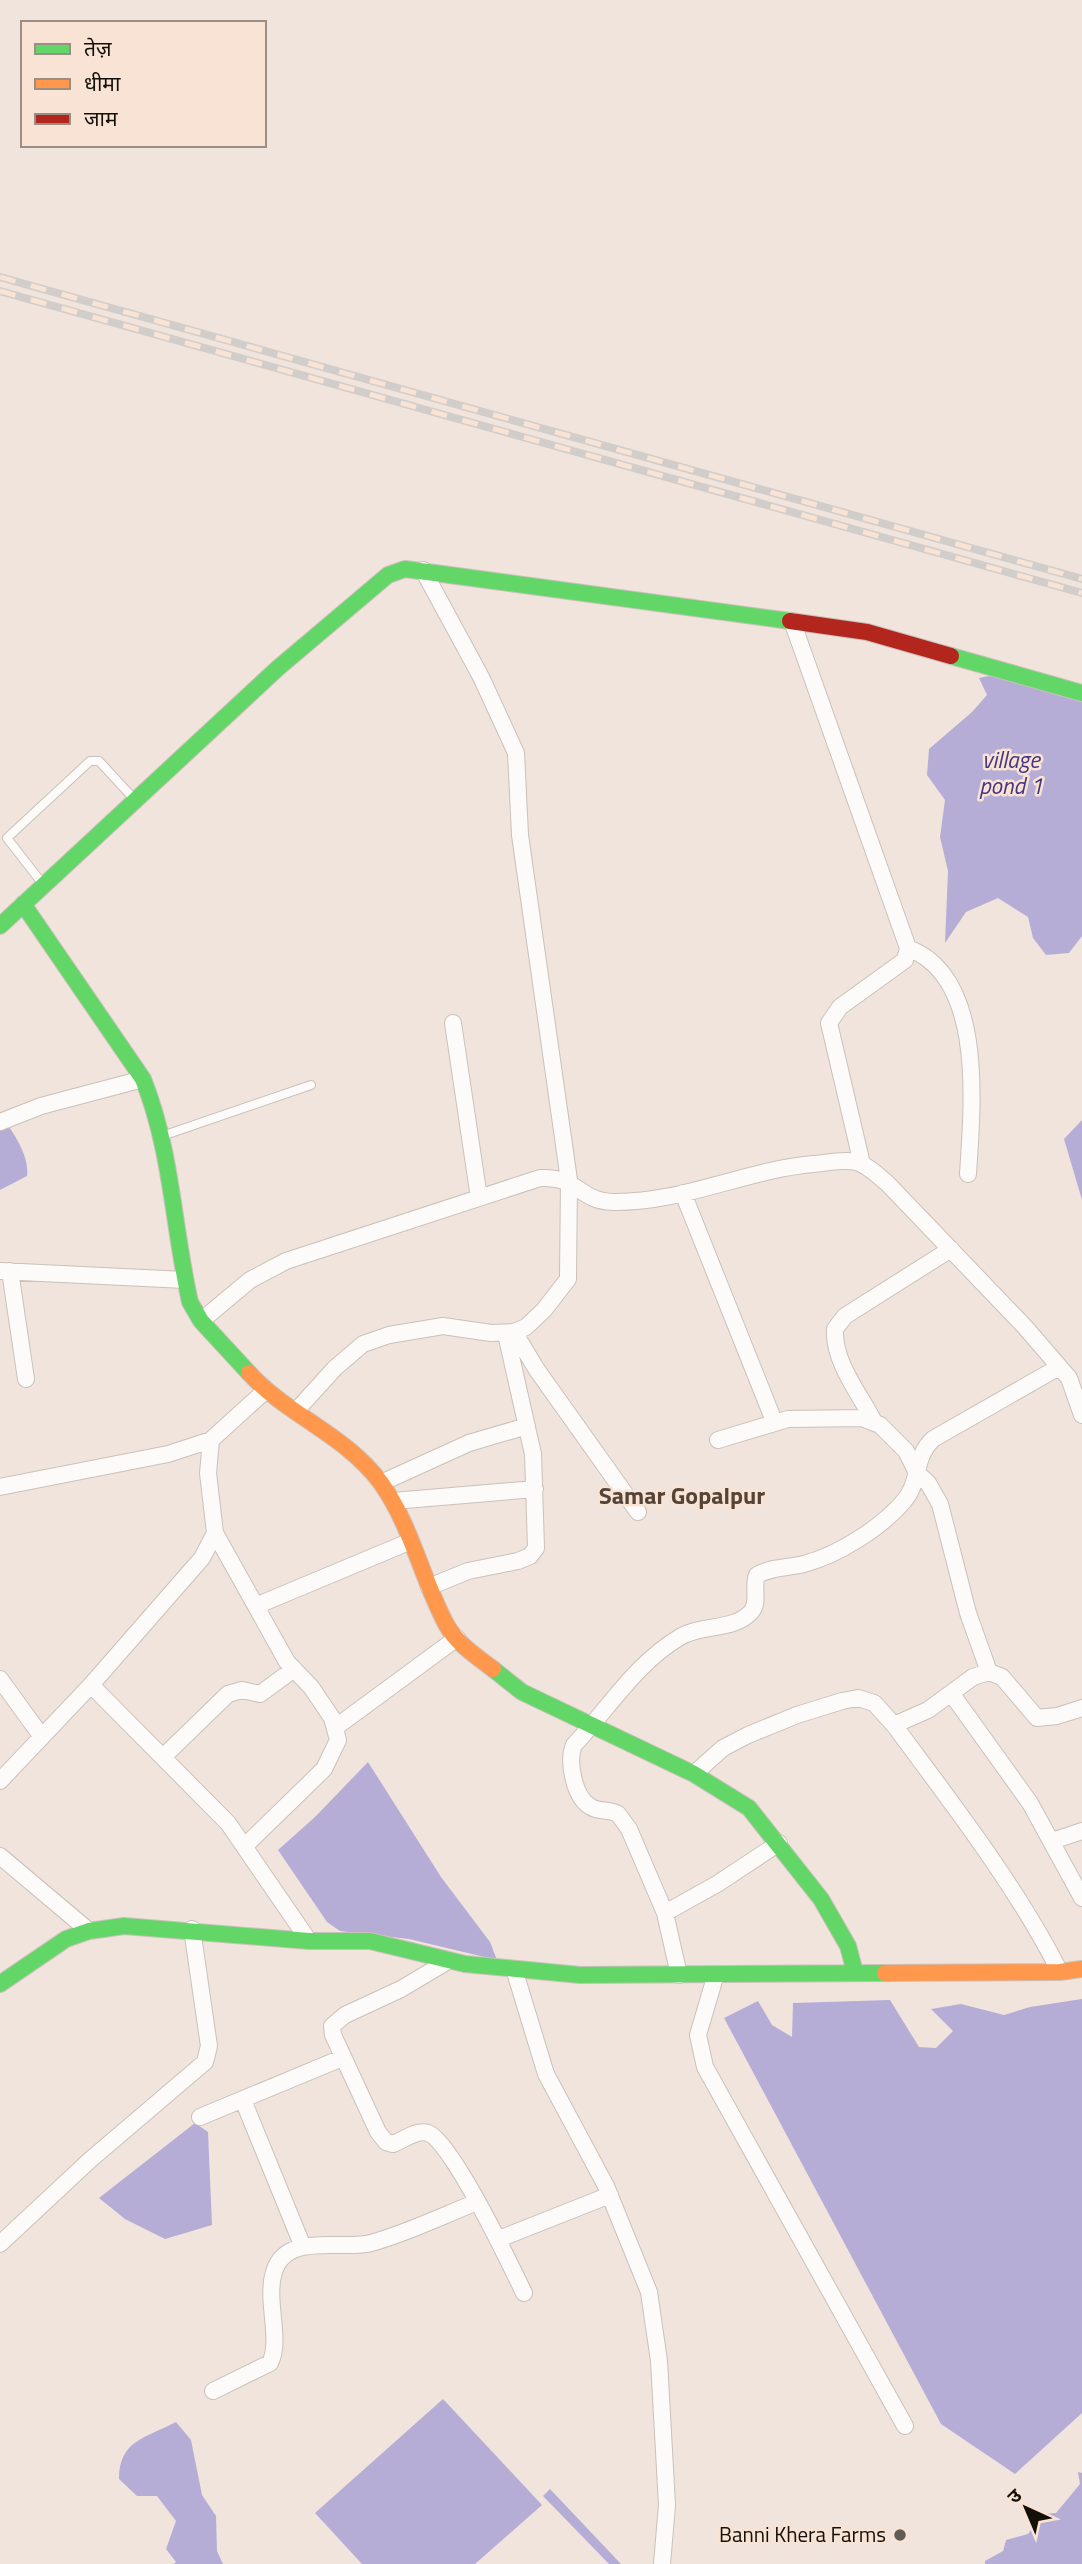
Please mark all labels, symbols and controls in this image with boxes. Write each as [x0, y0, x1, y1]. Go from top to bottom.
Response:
legend [21, 21, 266, 147]
text: तेज़ [84, 32, 112, 64]
text: धीमा [84, 67, 121, 99]
text: जाम [84, 102, 118, 134]
water label: village pond 1 [979, 742, 1043, 803]
district label: Samar Gopalpur [599, 1477, 765, 1513]
north arrow [991, 2473, 1061, 2543]
text: उ [1000, 2481, 1029, 2510]
place label: Banni Khera Farms [719, 2518, 886, 2550]
marker: Banni Khera Farms [892, 2527, 908, 2543]

